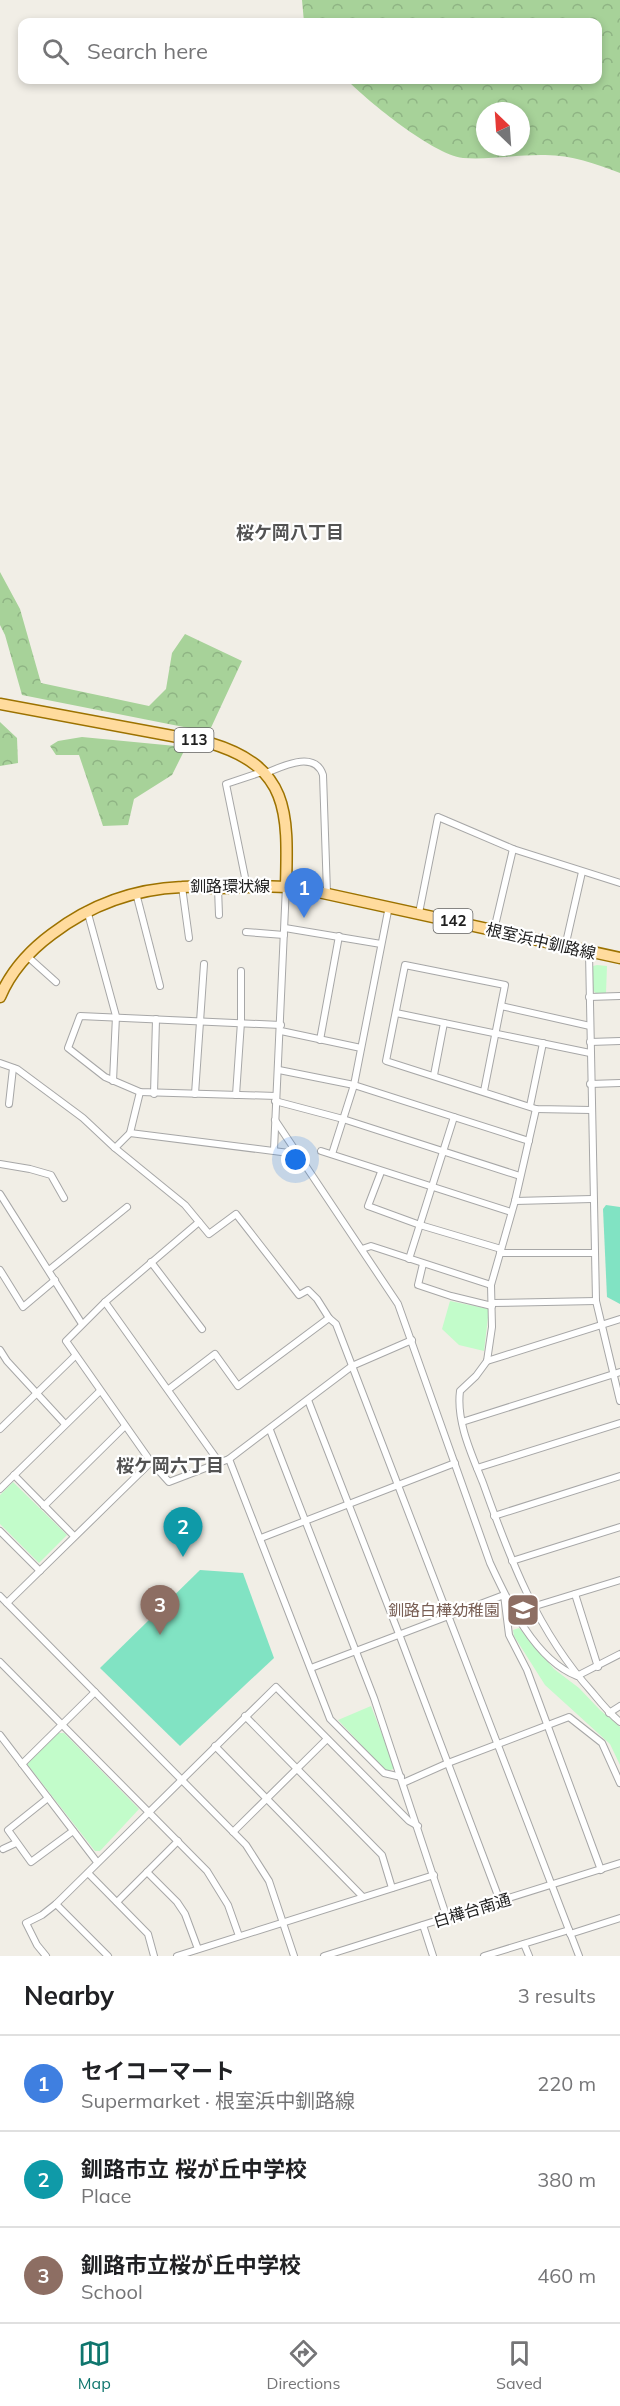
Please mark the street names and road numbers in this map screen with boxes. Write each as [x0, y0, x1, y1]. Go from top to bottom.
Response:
road number: 113 [174, 728, 214, 752]
street label: 釧路環状線 [190, 876, 270, 896]
road number: 142 [434, 909, 472, 933]
street label: 根室浜中釧路線 [484, 919, 598, 963]
street label: 白樺台南通 [431, 1889, 513, 1931]

